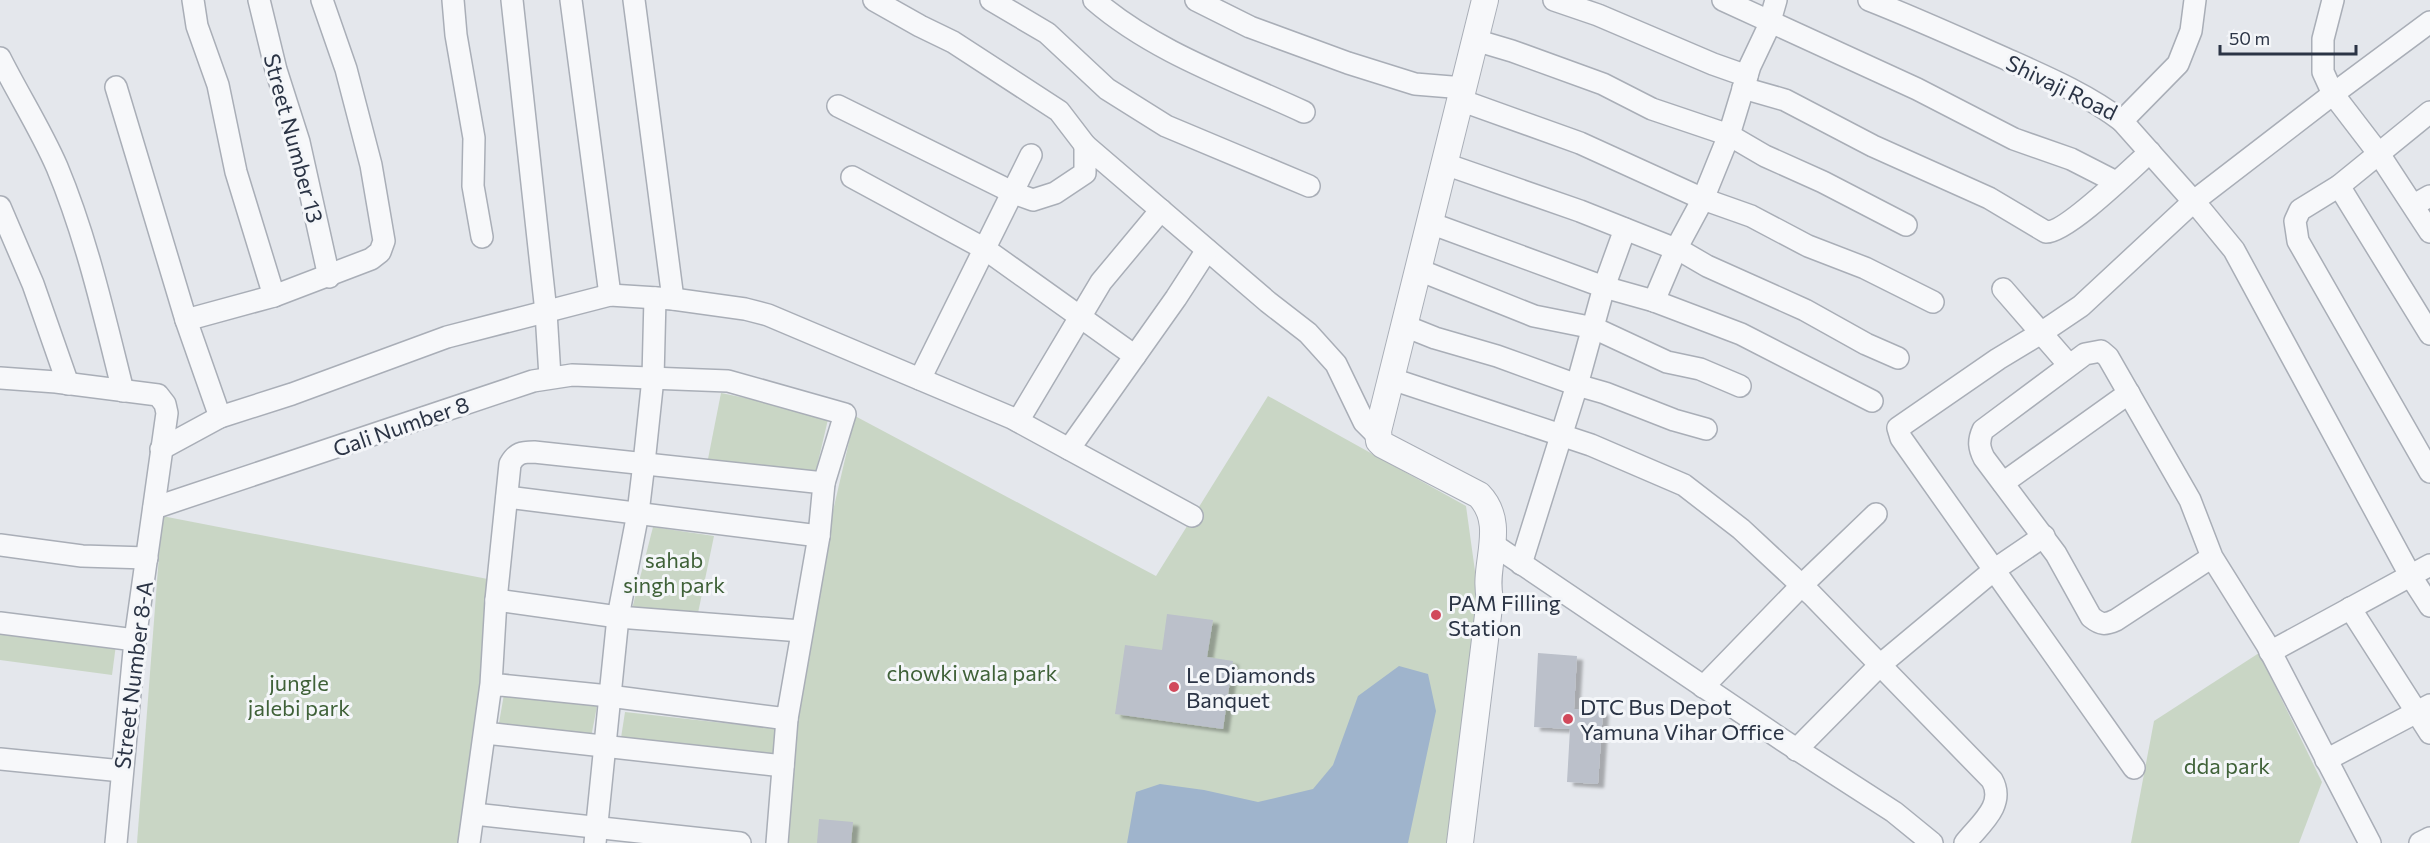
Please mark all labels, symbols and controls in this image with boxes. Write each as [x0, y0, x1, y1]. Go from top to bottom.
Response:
scale bar [2220, 18, 2356, 56]
text: 50 m [2229, 27, 2270, 49]
street label: Shivaji Road [2002, 48, 2122, 126]
street label: Street Number 13 [258, 50, 330, 226]
street label: Gali Number 8 [329, 390, 473, 462]
park label: sahab singh park [623, 546, 725, 598]
street label: Street Number 8-A [108, 579, 158, 771]
place label: PAM Filling Station [1448, 589, 1561, 641]
marker: PAM Filling Station [1429, 608, 1443, 622]
park label: chowki wala park [886, 659, 1058, 686]
place label: Le Diamonds Banquet [1186, 661, 1315, 713]
park label: jungle jalebi park [248, 669, 350, 721]
marker: Le Diamonds Banquet [1167, 680, 1181, 694]
place label: DTC Bus Depot Yamuna Vihar Office [1580, 693, 1784, 745]
marker: DTC Bus Depot Yamuna Vihar Office [1561, 712, 1575, 726]
park label: dda park [2184, 752, 2270, 779]

